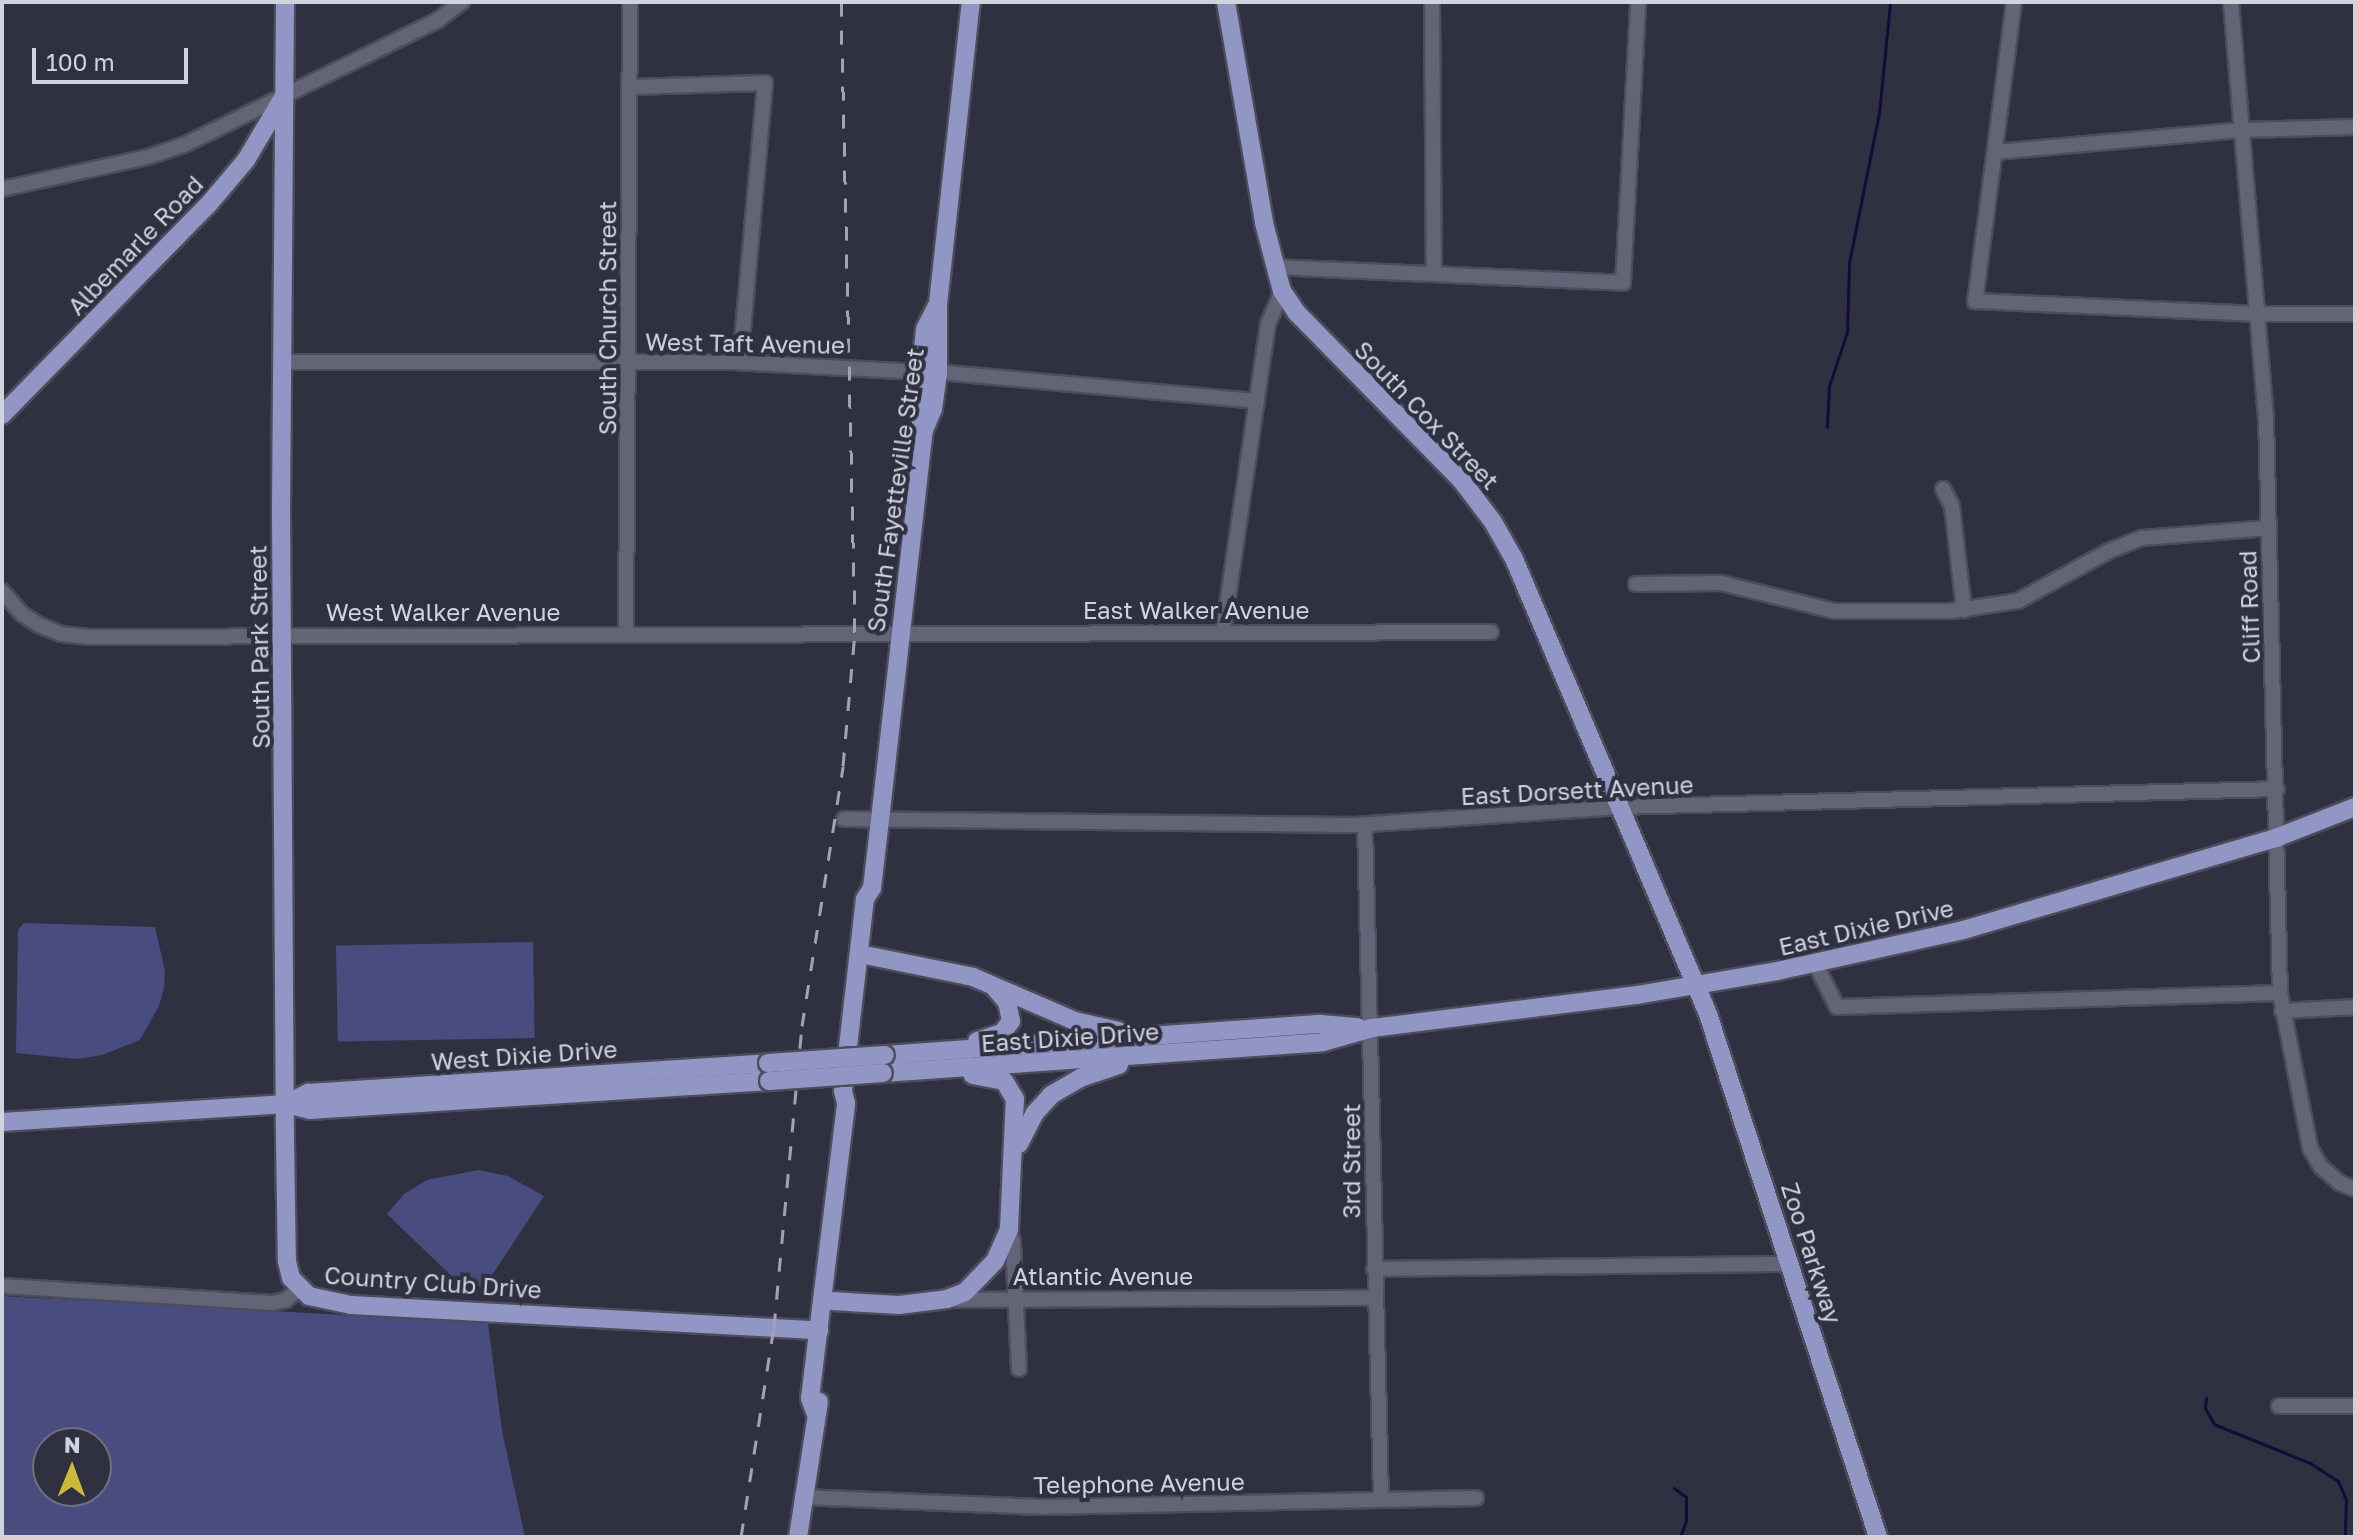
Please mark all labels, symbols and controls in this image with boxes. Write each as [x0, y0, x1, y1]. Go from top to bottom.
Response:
scale bar [36, 32, 192, 82]
text: 100 m [46, 47, 115, 76]
street label: Albemarle Road [61, 169, 209, 321]
street label: South Church Street [593, 201, 621, 435]
street label: West Taft Avenue [645, 327, 845, 359]
street label: South Cox Street [1349, 335, 1505, 495]
street label: South Fayetteville Street [861, 346, 929, 634]
street label: South Park Street [243, 545, 275, 749]
street label: Cliff Road [2233, 550, 2265, 664]
street label: East Walker Avenue [1083, 596, 1309, 624]
street label: West Walker Avenue [326, 598, 560, 626]
street label: East Dorsett Avenue [1460, 770, 1694, 810]
street label: East Dixie Drive [1776, 893, 1956, 961]
street label: East Dixie Drive [980, 1016, 1160, 1058]
street label: West Dixie Drive [430, 1034, 618, 1076]
street label: 3rd Street [1337, 1104, 1365, 1218]
street label: Zoo Parkway [1776, 1179, 1848, 1327]
street label: Country Club Drive [323, 1260, 543, 1304]
street label: Atlantic Avenue [1013, 1262, 1193, 1290]
north arrow [32, 1427, 112, 1507]
text: N [64, 1431, 81, 1458]
street label: Telephone Avenue [1033, 1467, 1245, 1499]

